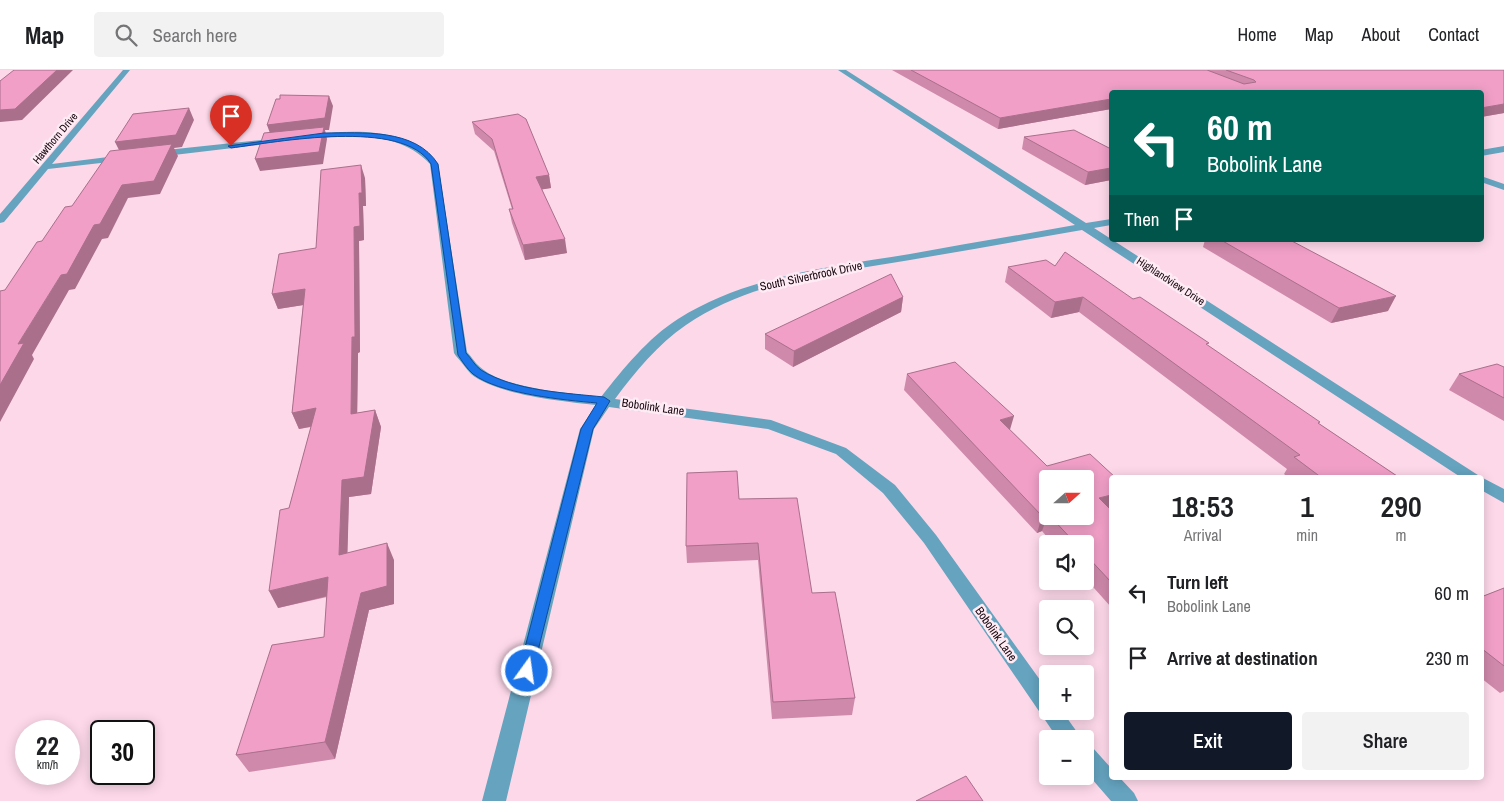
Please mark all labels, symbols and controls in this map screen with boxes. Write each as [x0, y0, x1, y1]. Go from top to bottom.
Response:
search box [94, 12, 444, 57]
text: Map [25, 19, 64, 51]
icon: search [112, 21, 140, 49]
text: Search here [152, 22, 237, 48]
text: Home [1237, 22, 1277, 47]
text: Map [1305, 22, 1334, 47]
text: About [1362, 22, 1400, 47]
text: Contact [1428, 22, 1479, 47]
pin [210, 95, 252, 146]
icon: arrive [217, 102, 245, 130]
text: 60 m [1207, 104, 1272, 151]
street label: Hawthorn Drive [30, 110, 80, 166]
icon: left [1124, 110, 1189, 175]
text: Bobolink Lane [1207, 149, 1322, 179]
icon: arrive [1170, 205, 1198, 233]
text: Then [1124, 206, 1160, 232]
street label: Highlandview Drive [1134, 254, 1208, 308]
street label: South Silverbrook Drive [758, 257, 864, 295]
street label: Bobolink Lane [621, 395, 685, 419]
north arrow [1039, 470, 1094, 525]
map controls [1039, 470, 1094, 785]
text: 18:53 [1171, 486, 1234, 526]
text: 1 [1300, 486, 1314, 526]
text: 290 [1381, 486, 1422, 526]
text: Arrival [1184, 524, 1222, 546]
text: min [1296, 524, 1318, 546]
text: m [1396, 524, 1407, 546]
button: sound [1039, 535, 1094, 590]
text: Turn left [1167, 569, 1228, 595]
icon: left [1124, 579, 1152, 607]
text: 60 m [1434, 580, 1469, 606]
text: Bobolink Lane [1167, 595, 1251, 617]
button: search [1039, 600, 1094, 655]
street label: Bobolink Lane [971, 604, 1021, 664]
position arrow [500, 644, 552, 696]
icon: arrive [1124, 644, 1152, 672]
text: Arrive at destination [1167, 645, 1318, 671]
text: 230 m [1426, 645, 1469, 671]
button: + [1039, 665, 1094, 720]
button: Exit [1124, 712, 1292, 770]
button: Share [1302, 712, 1469, 770]
speed limit sign: 30 [90, 720, 155, 785]
text: 22 [36, 729, 59, 763]
button: − [1039, 730, 1094, 785]
text: km/h [37, 757, 58, 773]

